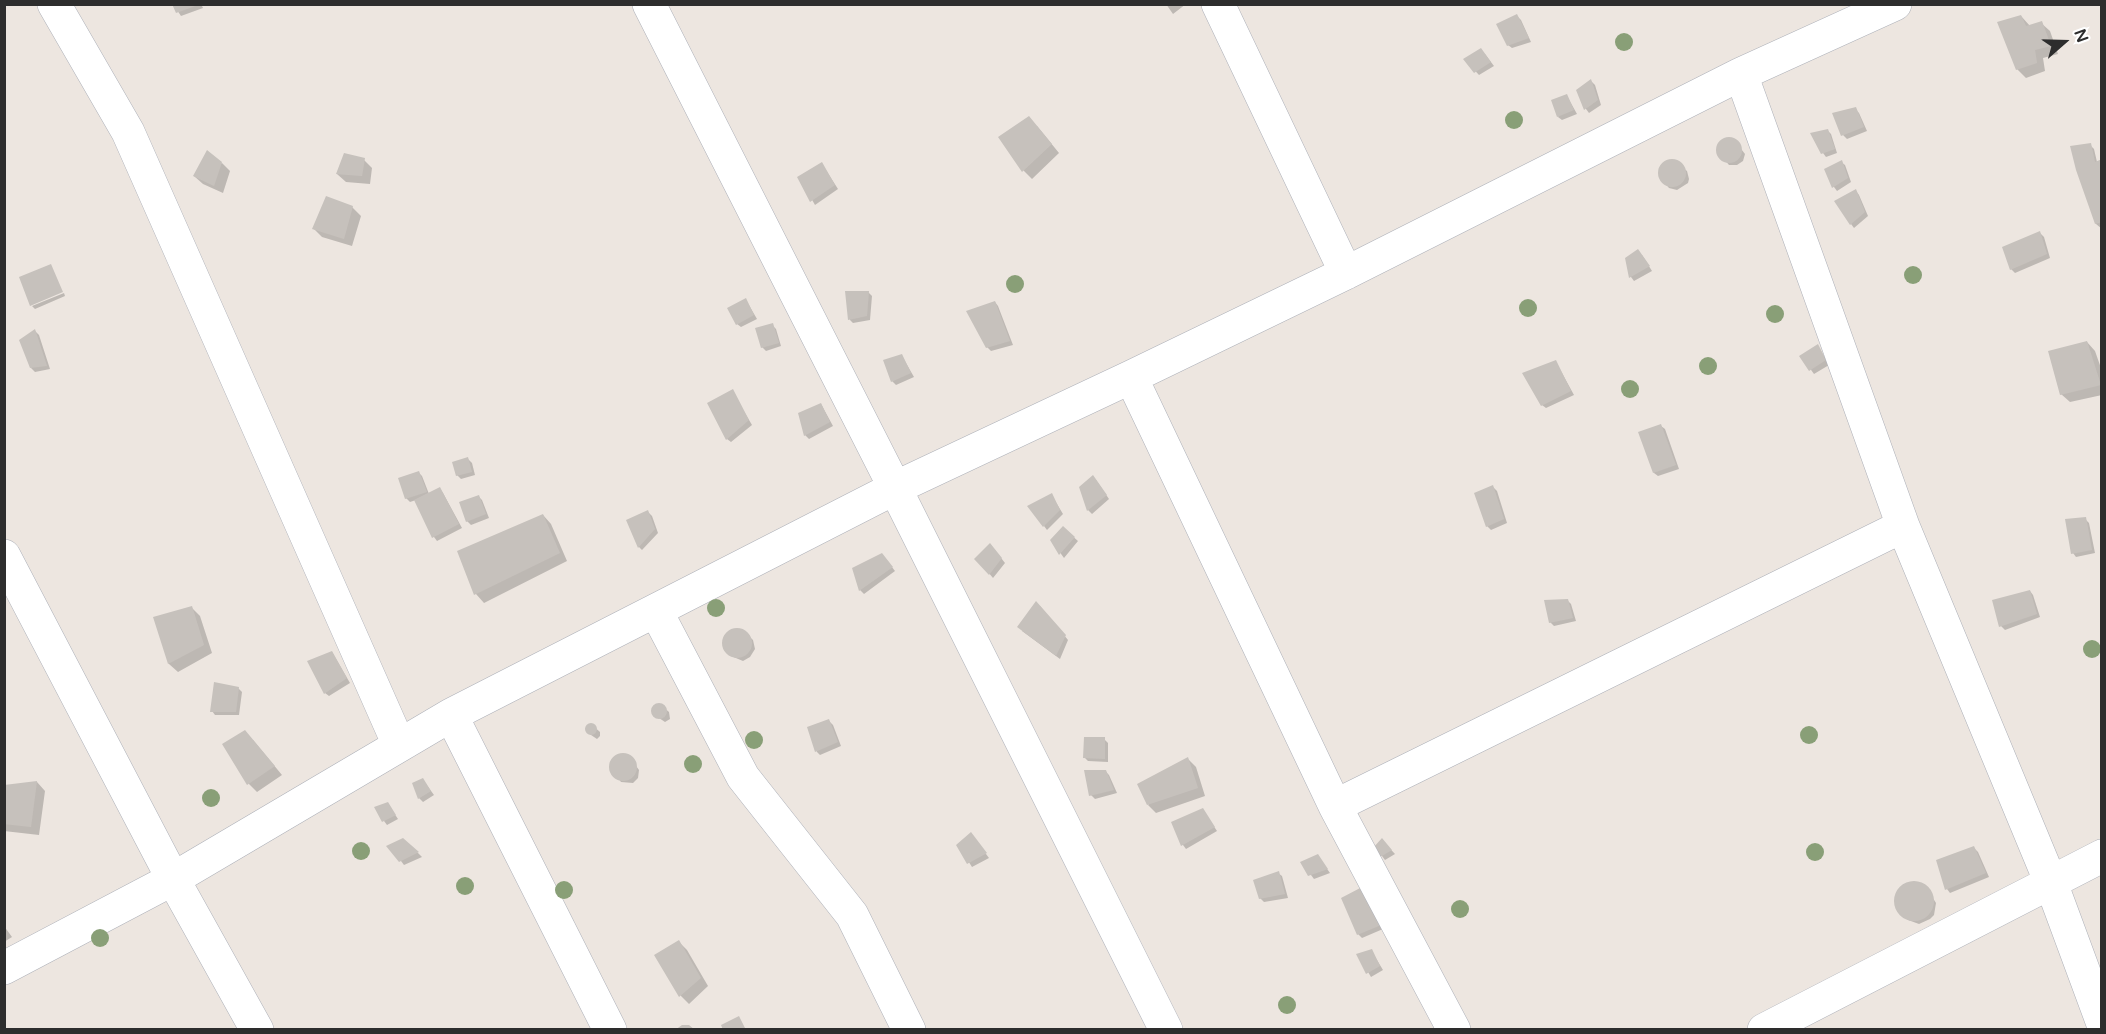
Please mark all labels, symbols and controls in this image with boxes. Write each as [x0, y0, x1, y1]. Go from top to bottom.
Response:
north arrow [2034, 12, 2094, 72]
text: N [2069, 26, 2093, 45]

